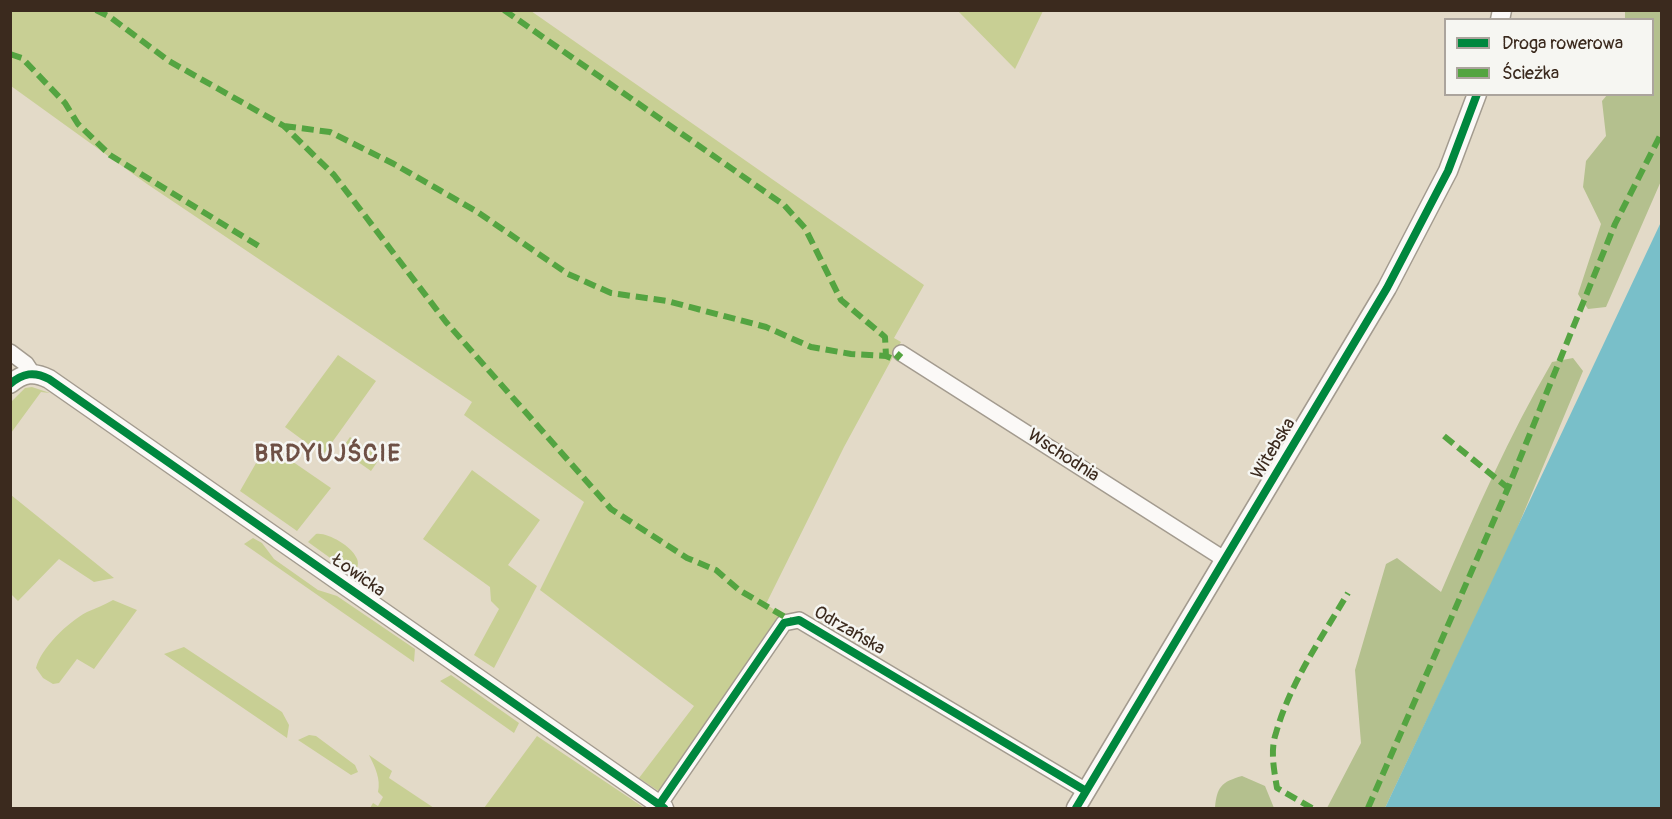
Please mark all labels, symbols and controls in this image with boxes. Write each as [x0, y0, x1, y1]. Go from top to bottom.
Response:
legend [1444, 18, 1654, 96]
text: Droga rowerowa [1502, 32, 1623, 55]
text: Ścieżka [1502, 62, 1559, 85]
street label: Witebska [1247, 415, 1301, 483]
street label: Wschodnia [1023, 425, 1103, 487]
district label: BRDYUJŚCIE [254, 441, 402, 469]
street label: Łowicka [327, 550, 389, 602]
street label: Odrzańska [810, 602, 888, 660]

